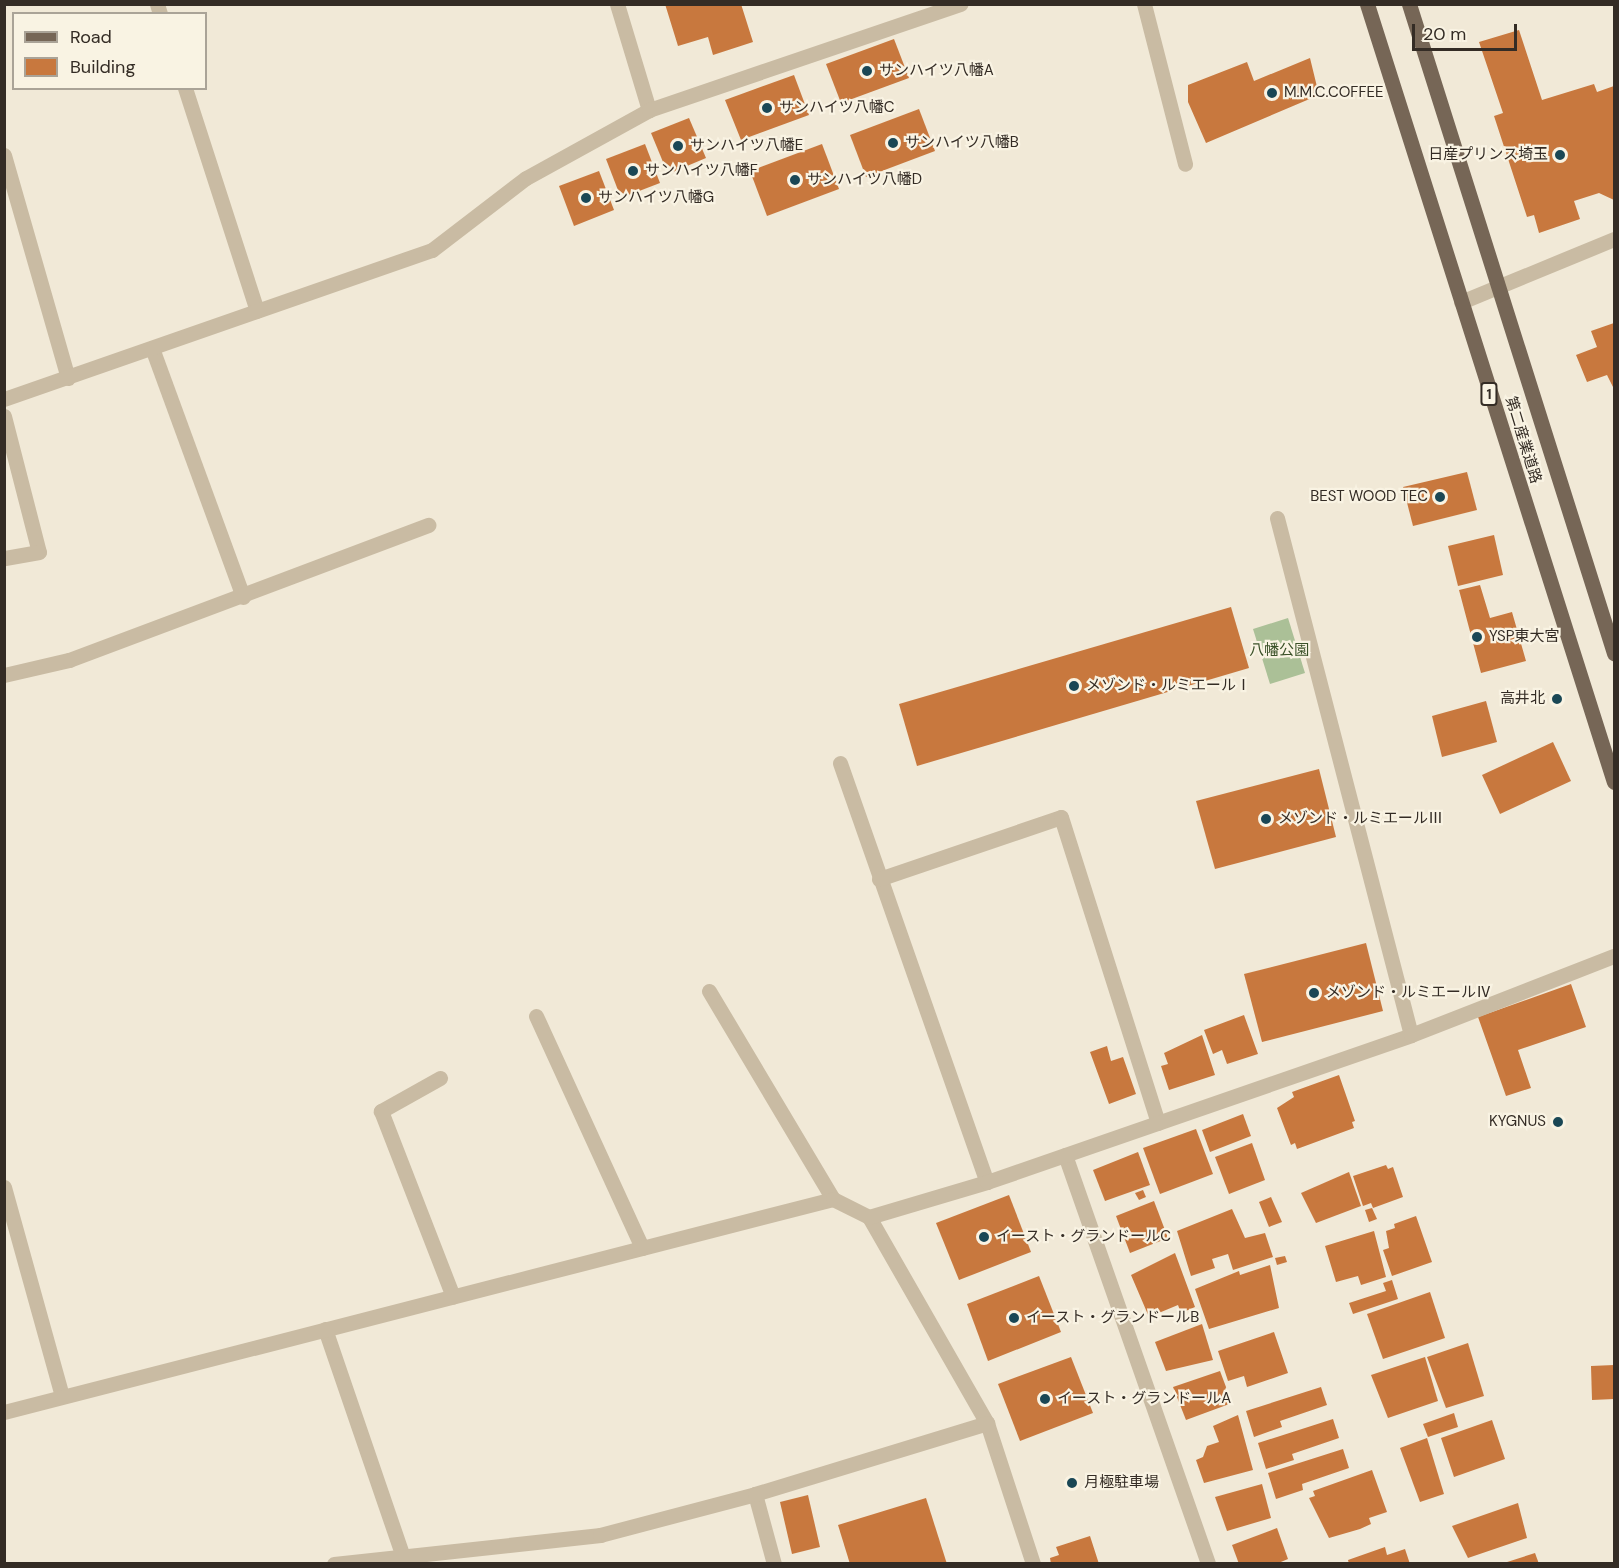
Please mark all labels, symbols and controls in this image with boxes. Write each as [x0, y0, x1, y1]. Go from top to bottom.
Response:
legend [12, 12, 207, 90]
scale bar [1415, 12, 1520, 50]
text: 20 m [1423, 22, 1466, 46]
text: Road [70, 25, 112, 49]
text: Building [70, 55, 135, 79]
place label: サンハイツ八幡A [879, 62, 994, 80]
marker: サンハイツ八幡A [860, 64, 874, 78]
place label: M.M.C.COFFEE [1284, 84, 1383, 102]
marker: M.M.C.COFFEE [1265, 86, 1279, 100]
place label: サンハイツ八幡C [779, 99, 895, 117]
marker: サンハイツ八幡C [760, 101, 774, 115]
place label: サンハイツ八幡B [905, 134, 1019, 152]
marker: サンハイツ八幡B [886, 136, 900, 150]
place label: サンハイツ八幡E [690, 137, 803, 155]
marker: サンハイツ八幡E [671, 139, 685, 153]
place label: 日産プリンス埼玉 [1428, 146, 1548, 164]
marker: 日産プリンス埼玉 [1553, 148, 1567, 162]
place label: サンハイツ八幡F [645, 162, 758, 180]
marker: サンハイツ八幡F [626, 164, 640, 178]
place label: サンハイツ八幡D [807, 171, 922, 189]
marker: サンハイツ八幡D [788, 173, 802, 187]
place label: サンハイツ八幡G [598, 189, 714, 207]
marker: サンハイツ八幡G [579, 191, 593, 205]
road number: 1 [1480, 383, 1498, 405]
street label: 第二産業道路 [1501, 394, 1545, 486]
place label: BEST WOOD TEC [1310, 488, 1428, 506]
marker: BEST WOOD TEC [1433, 490, 1447, 504]
place label: YSP東大宮 [1489, 628, 1559, 646]
marker: YSP東大宮 [1470, 630, 1484, 644]
park label: 八幡公園 [1249, 642, 1309, 660]
place label: メゾンド・ルミエールⅠ [1086, 677, 1251, 695]
marker: メゾンド・ルミエールⅠ [1067, 679, 1081, 693]
place label: 高井北 [1500, 690, 1545, 708]
marker: 高井北 [1550, 692, 1564, 706]
place label: メゾンド・ルミエールⅢ [1278, 810, 1443, 828]
marker: メゾンド・ルミエールⅢ [1259, 812, 1273, 826]
place label: メゾンド・ルミエールⅣ [1326, 984, 1491, 1002]
marker: メゾンド・ルミエールⅣ [1307, 986, 1321, 1000]
place label: KYGNUS [1489, 1113, 1546, 1131]
marker: KYGNUS [1551, 1115, 1565, 1129]
place label: イースト・グランドールC [996, 1228, 1172, 1246]
marker: イースト・グランドールC [977, 1230, 991, 1244]
place label: イースト・グランドールB [1026, 1309, 1200, 1327]
marker: イースト・グランドールB [1007, 1311, 1021, 1325]
place label: イースト・グランドールA [1057, 1390, 1232, 1408]
marker: イースト・グランドールA [1038, 1392, 1052, 1406]
place label: 月極駐車場 [1084, 1474, 1159, 1492]
marker: 月極駐車場 [1065, 1476, 1079, 1490]

